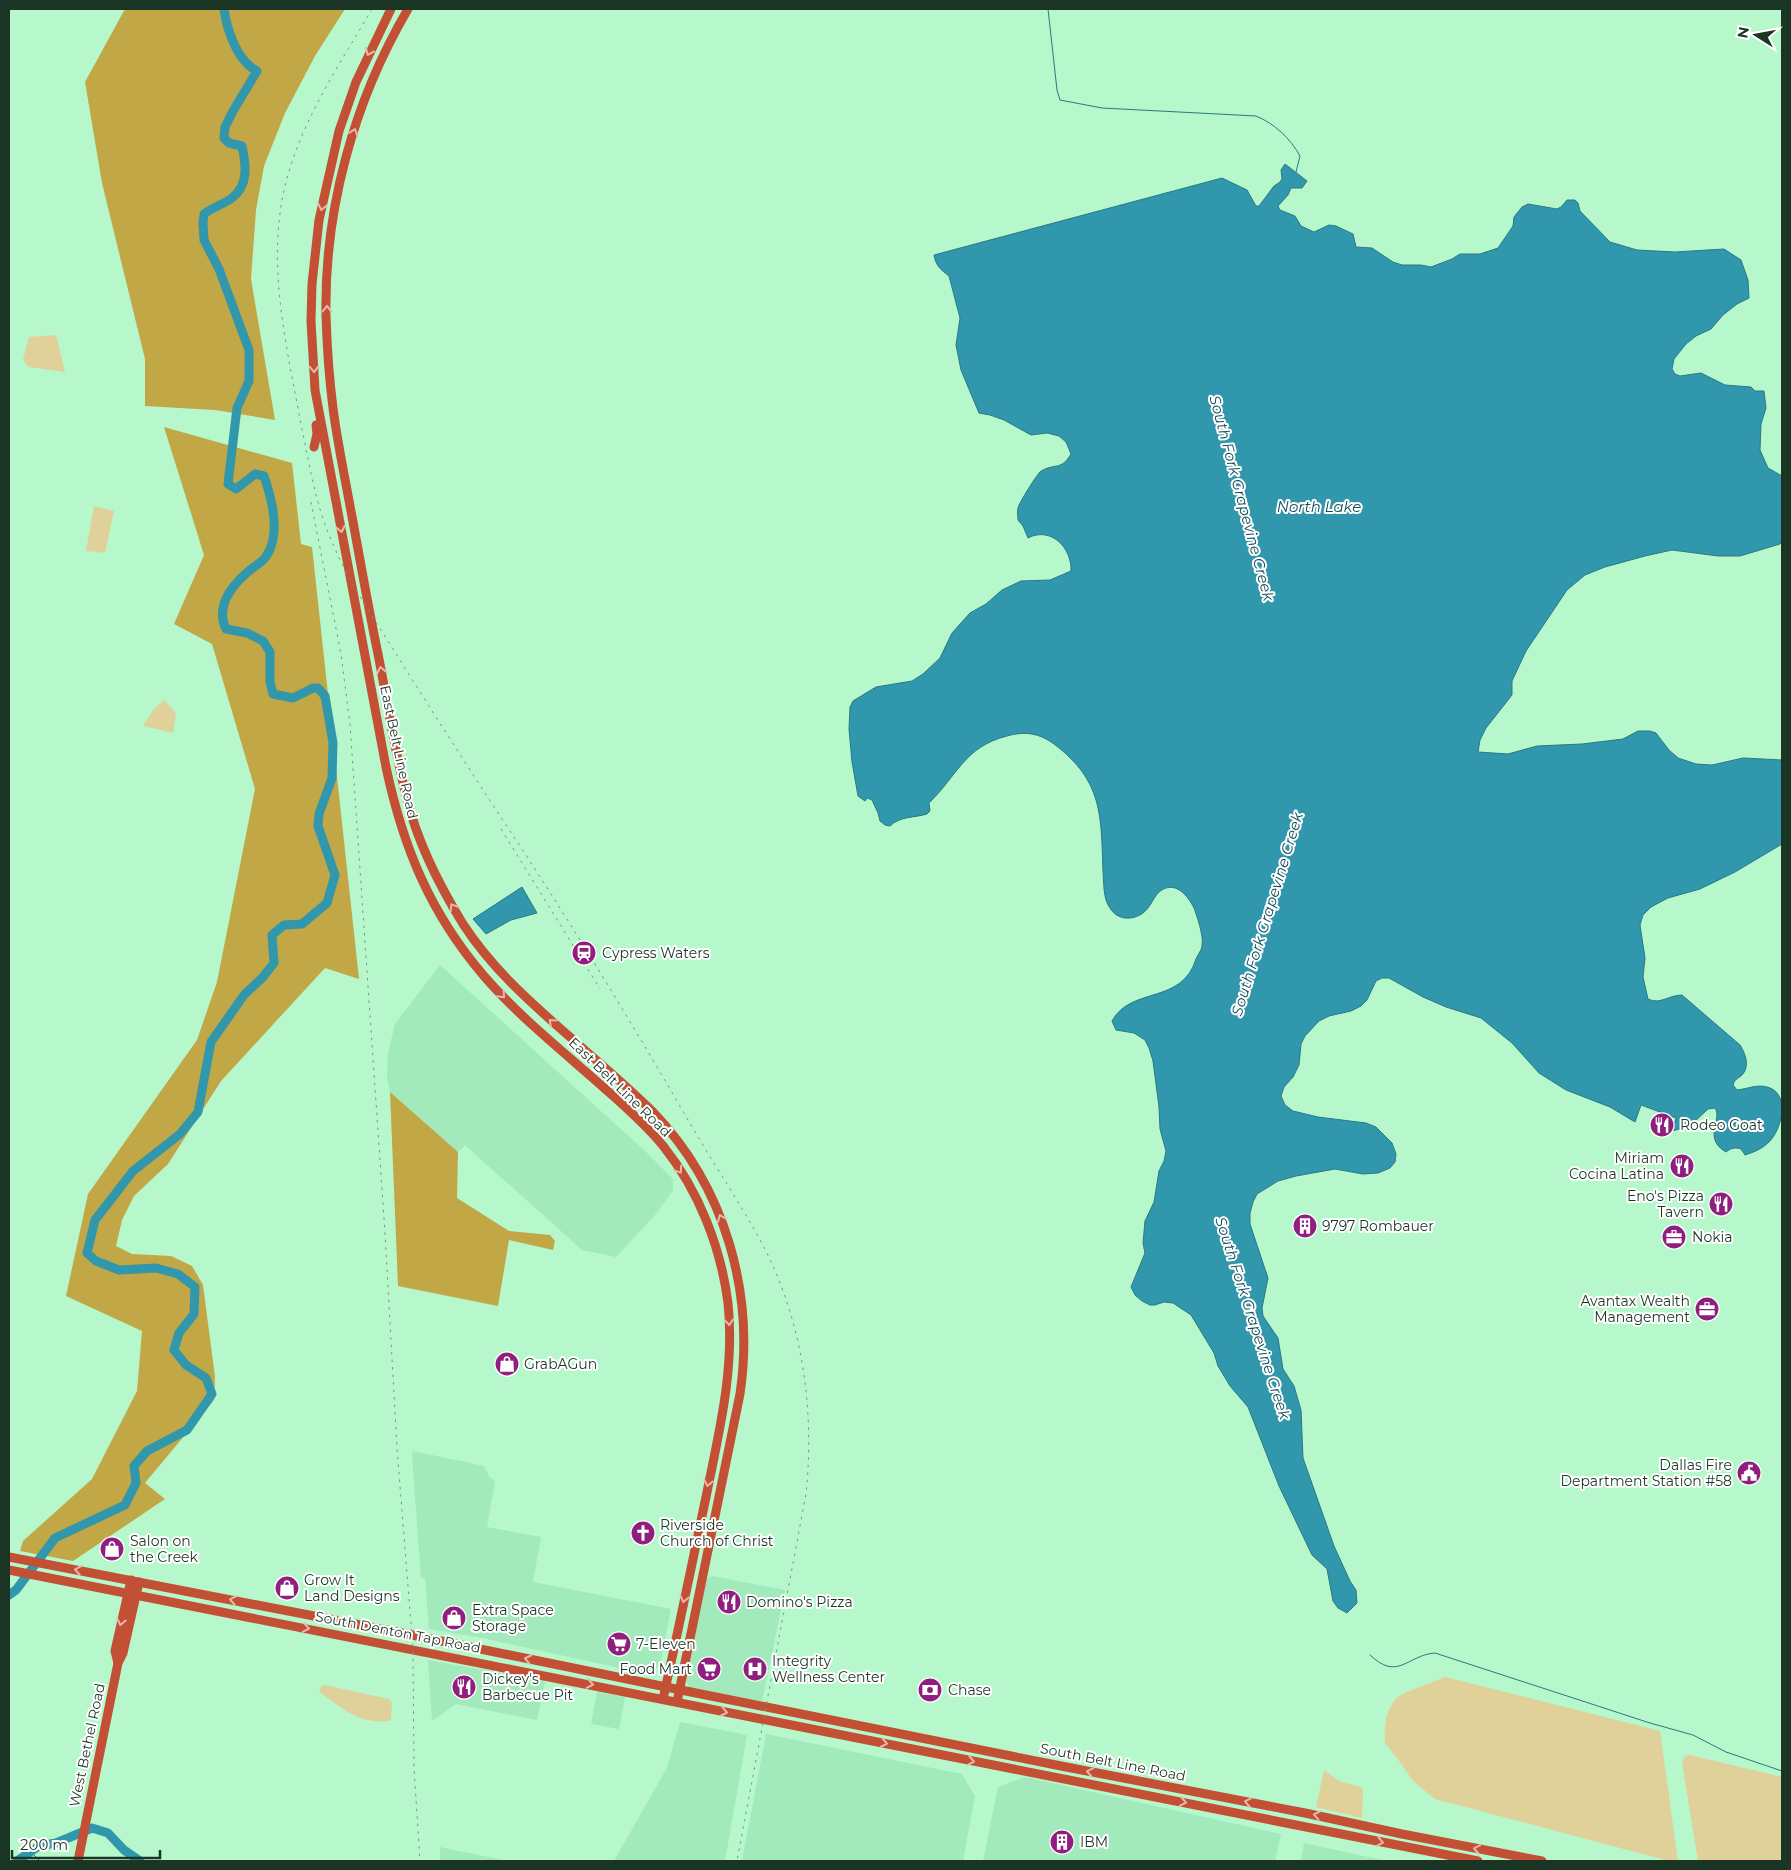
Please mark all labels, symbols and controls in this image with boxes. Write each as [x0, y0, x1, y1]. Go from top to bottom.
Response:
north arrow [1731, 10, 1781, 60]
text: N [1733, 25, 1753, 40]
one-way arrow [365, 47, 376, 56]
one-way arrow [348, 128, 358, 137]
one-way arrow [317, 203, 327, 212]
one-way arrow [322, 305, 332, 312]
one-way arrow [309, 366, 319, 373]
water label: South Fork Grapevine Creek [1205, 393, 1279, 604]
water label: North Lake [1277, 497, 1361, 516]
one-way arrow [335, 525, 346, 533]
one-way arrow [377, 665, 387, 674]
street label: East Belt Line Road [376, 684, 422, 820]
water label: South Fork Grapevine Creek [1227, 809, 1307, 1018]
one-way arrow [450, 904, 460, 913]
station icon: Cypress Waters [571, 940, 597, 966]
place label: Cypress Waters [602, 944, 710, 962]
one-way arrow [496, 989, 505, 998]
one-way arrow [549, 1018, 558, 1027]
street label: East Belt Line Road [565, 1033, 675, 1141]
restaurant icon: Rodeo Goat [1649, 1112, 1675, 1138]
place label: Rodeo Goat [1680, 1116, 1763, 1134]
place label: Miriam Cocina Latina [1569, 1149, 1664, 1183]
restaurant icon: Miriam Cocina Latina [1669, 1153, 1695, 1179]
one-way arrow [673, 1164, 682, 1173]
place label: Eno's Pizza Tavern [1627, 1187, 1704, 1221]
restaurant icon: Eno's Pizza Tavern [1708, 1191, 1734, 1217]
building icon: 9797 Rombauer [1292, 1213, 1318, 1239]
one-way arrow [716, 1214, 727, 1223]
water label: South Fork Grapevine Creek [1211, 1214, 1295, 1423]
place label: 9797 Rombauer [1322, 1217, 1434, 1235]
office icon: Nokia [1661, 1224, 1687, 1250]
place label: Nokia [1692, 1228, 1733, 1246]
place label: Avantax Wealth Management [1580, 1292, 1690, 1326]
office icon: Avantax Wealth Management [1694, 1296, 1720, 1322]
one-way arrow [723, 1318, 734, 1326]
shop icon: GrabAGun [494, 1351, 520, 1377]
place label: GrabAGun [524, 1355, 597, 1373]
place label: Dallas Fire Department Station #58 [1560, 1456, 1732, 1490]
public building icon: Dallas Fire Department Station #58 [1736, 1460, 1762, 1486]
one-way arrow [704, 1478, 714, 1487]
place label: Riverside Church of Christ [660, 1516, 774, 1550]
church icon: Riverside Church of Christ [630, 1520, 656, 1546]
place label: Salon on the Creek [130, 1532, 199, 1566]
shop icon: Salon on the Creek [99, 1536, 125, 1562]
one-way arrow [73, 1566, 82, 1576]
place label: Grow It Land Designs [304, 1571, 400, 1605]
shop icon: Grow It Land Designs [274, 1575, 300, 1601]
restaurant icon: Domino's Pizza [716, 1589, 742, 1615]
place label: Domino's Pizza [746, 1593, 853, 1611]
one-way arrow [680, 1594, 690, 1603]
one-way arrow [228, 1596, 237, 1606]
place label: Extra Space Storage [472, 1601, 554, 1635]
shop icon: Extra Space Storage [441, 1605, 467, 1631]
street label: South Denton Tap Road [314, 1607, 482, 1657]
one-way arrow [116, 1617, 127, 1626]
one-way arrow [302, 1622, 311, 1633]
supermarket icon: 7-Eleven [606, 1631, 632, 1657]
place label: 7-Eleven [636, 1635, 696, 1653]
place label: Integrity Wellness Center [772, 1652, 885, 1686]
one-way arrow [524, 1654, 533, 1665]
supermarket icon: Food Mart [696, 1656, 722, 1682]
hospital icon: Integrity Wellness Center [742, 1656, 768, 1682]
place label: Food Mart [620, 1660, 692, 1678]
place label: Dickey's Barbecue Pit [482, 1670, 573, 1704]
restaurant icon: Dickey's Barbecue Pit [451, 1674, 477, 1700]
bank icon: Chase [917, 1677, 943, 1703]
one-way arrow [585, 1679, 594, 1689]
street label: West Bethel Road [65, 1681, 109, 1809]
place label: Chase [948, 1681, 991, 1699]
one-way arrow [720, 1706, 729, 1717]
one-way arrow [879, 1738, 888, 1748]
street label: South Belt Line Road [1039, 1739, 1187, 1785]
one-way arrow [967, 1755, 976, 1765]
one-way arrow [1085, 1767, 1094, 1778]
one-way arrow [1178, 1797, 1187, 1807]
one-way arrow [1243, 1797, 1252, 1808]
one-way arrow [1313, 1810, 1322, 1821]
scale bar [12, 1828, 160, 1860]
building icon: IBM [1049, 1829, 1075, 1855]
place label: IBM [1080, 1833, 1108, 1851]
text: 200 m [20, 1835, 68, 1854]
one-way arrow [1375, 1836, 1384, 1846]
one-way arrow [1472, 1844, 1481, 1854]

